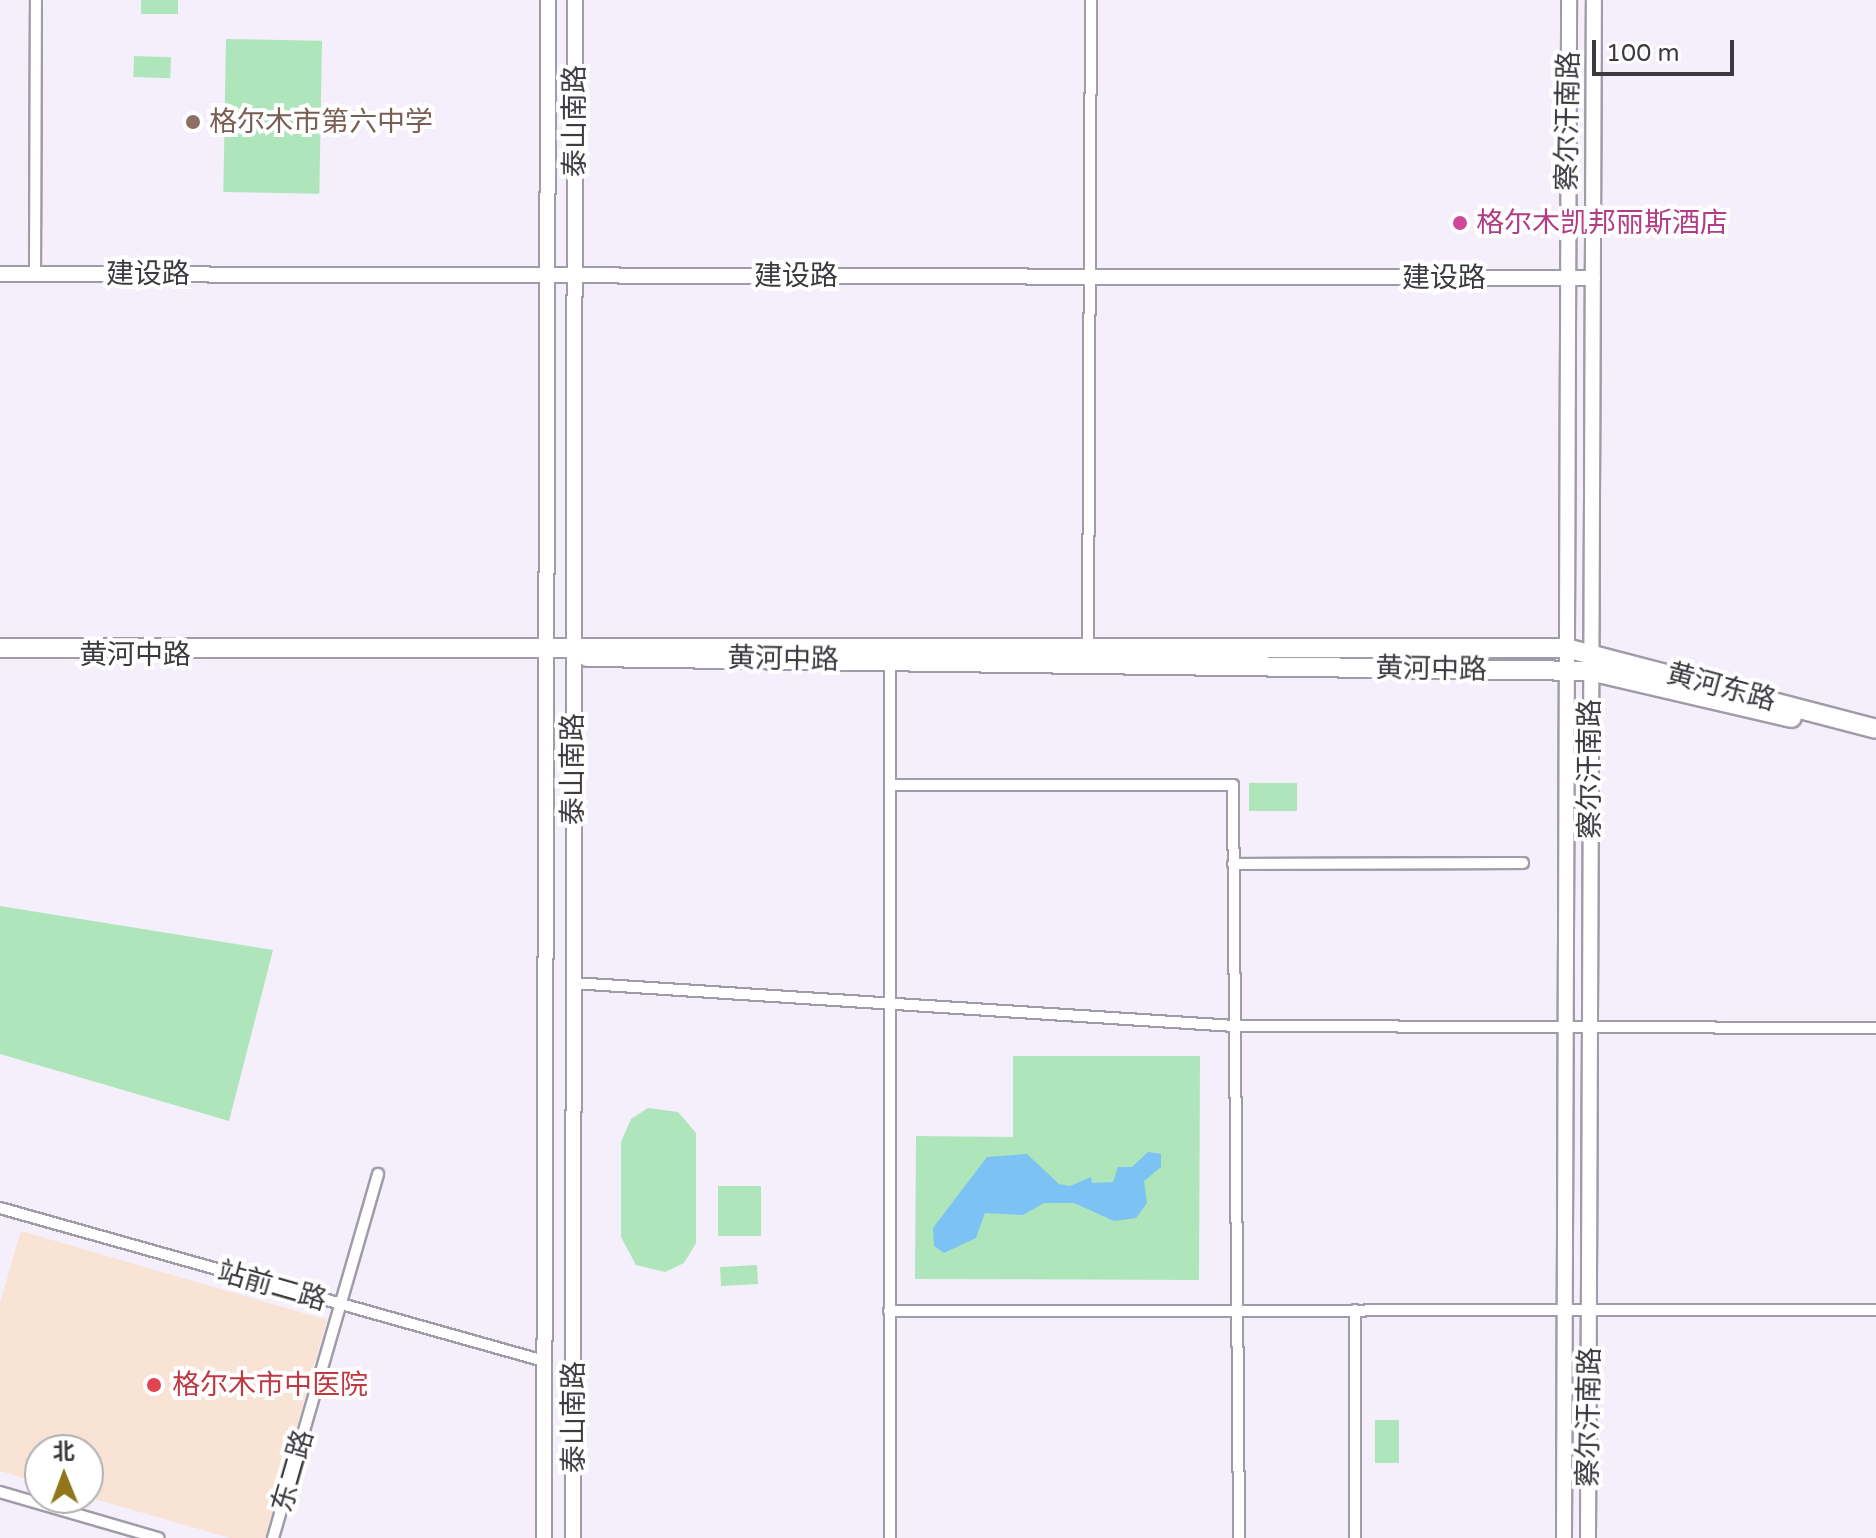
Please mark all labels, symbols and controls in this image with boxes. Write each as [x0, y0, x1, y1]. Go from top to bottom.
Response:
scale bar [1596, 24, 1738, 74]
text: 100 m [1606, 39, 1680, 68]
street label: 察尔汗南路 [1550, 51, 1586, 191]
street label: 泰山南路 [558, 65, 592, 177]
place label: 格尔木市第六中学 [209, 105, 433, 139]
marker: 格尔木市第六中学 [184, 113, 202, 131]
place label: 格尔木凯邦丽斯酒店 [1476, 206, 1728, 240]
marker: 格尔木凯邦丽斯酒店 [1451, 214, 1469, 232]
street label: 建设路 [106, 257, 190, 291]
street label: 建设路 [754, 259, 838, 293]
street label: 建设路 [1402, 261, 1486, 295]
street label: 黄河中路 [79, 638, 191, 672]
street label: 黄河中路 [727, 641, 839, 677]
street label: 黄河中路 [1375, 651, 1487, 687]
street label: 黄河东路 [1663, 656, 1779, 718]
street label: 察尔汗南路 [1573, 699, 1607, 839]
street label: 泰山南路 [556, 713, 590, 825]
street label: 站前二路 [214, 1254, 330, 1318]
street label: 察尔汗南路 [1571, 1347, 1607, 1487]
street label: 泰山南路 [557, 1361, 591, 1473]
place label: 格尔木市中医院 [172, 1368, 368, 1402]
marker: 格尔木市中医院 [143, 1374, 165, 1396]
street label: 东二路 [265, 1426, 321, 1516]
north arrow [24, 1434, 104, 1514]
text: 北 [52, 1439, 75, 1465]

